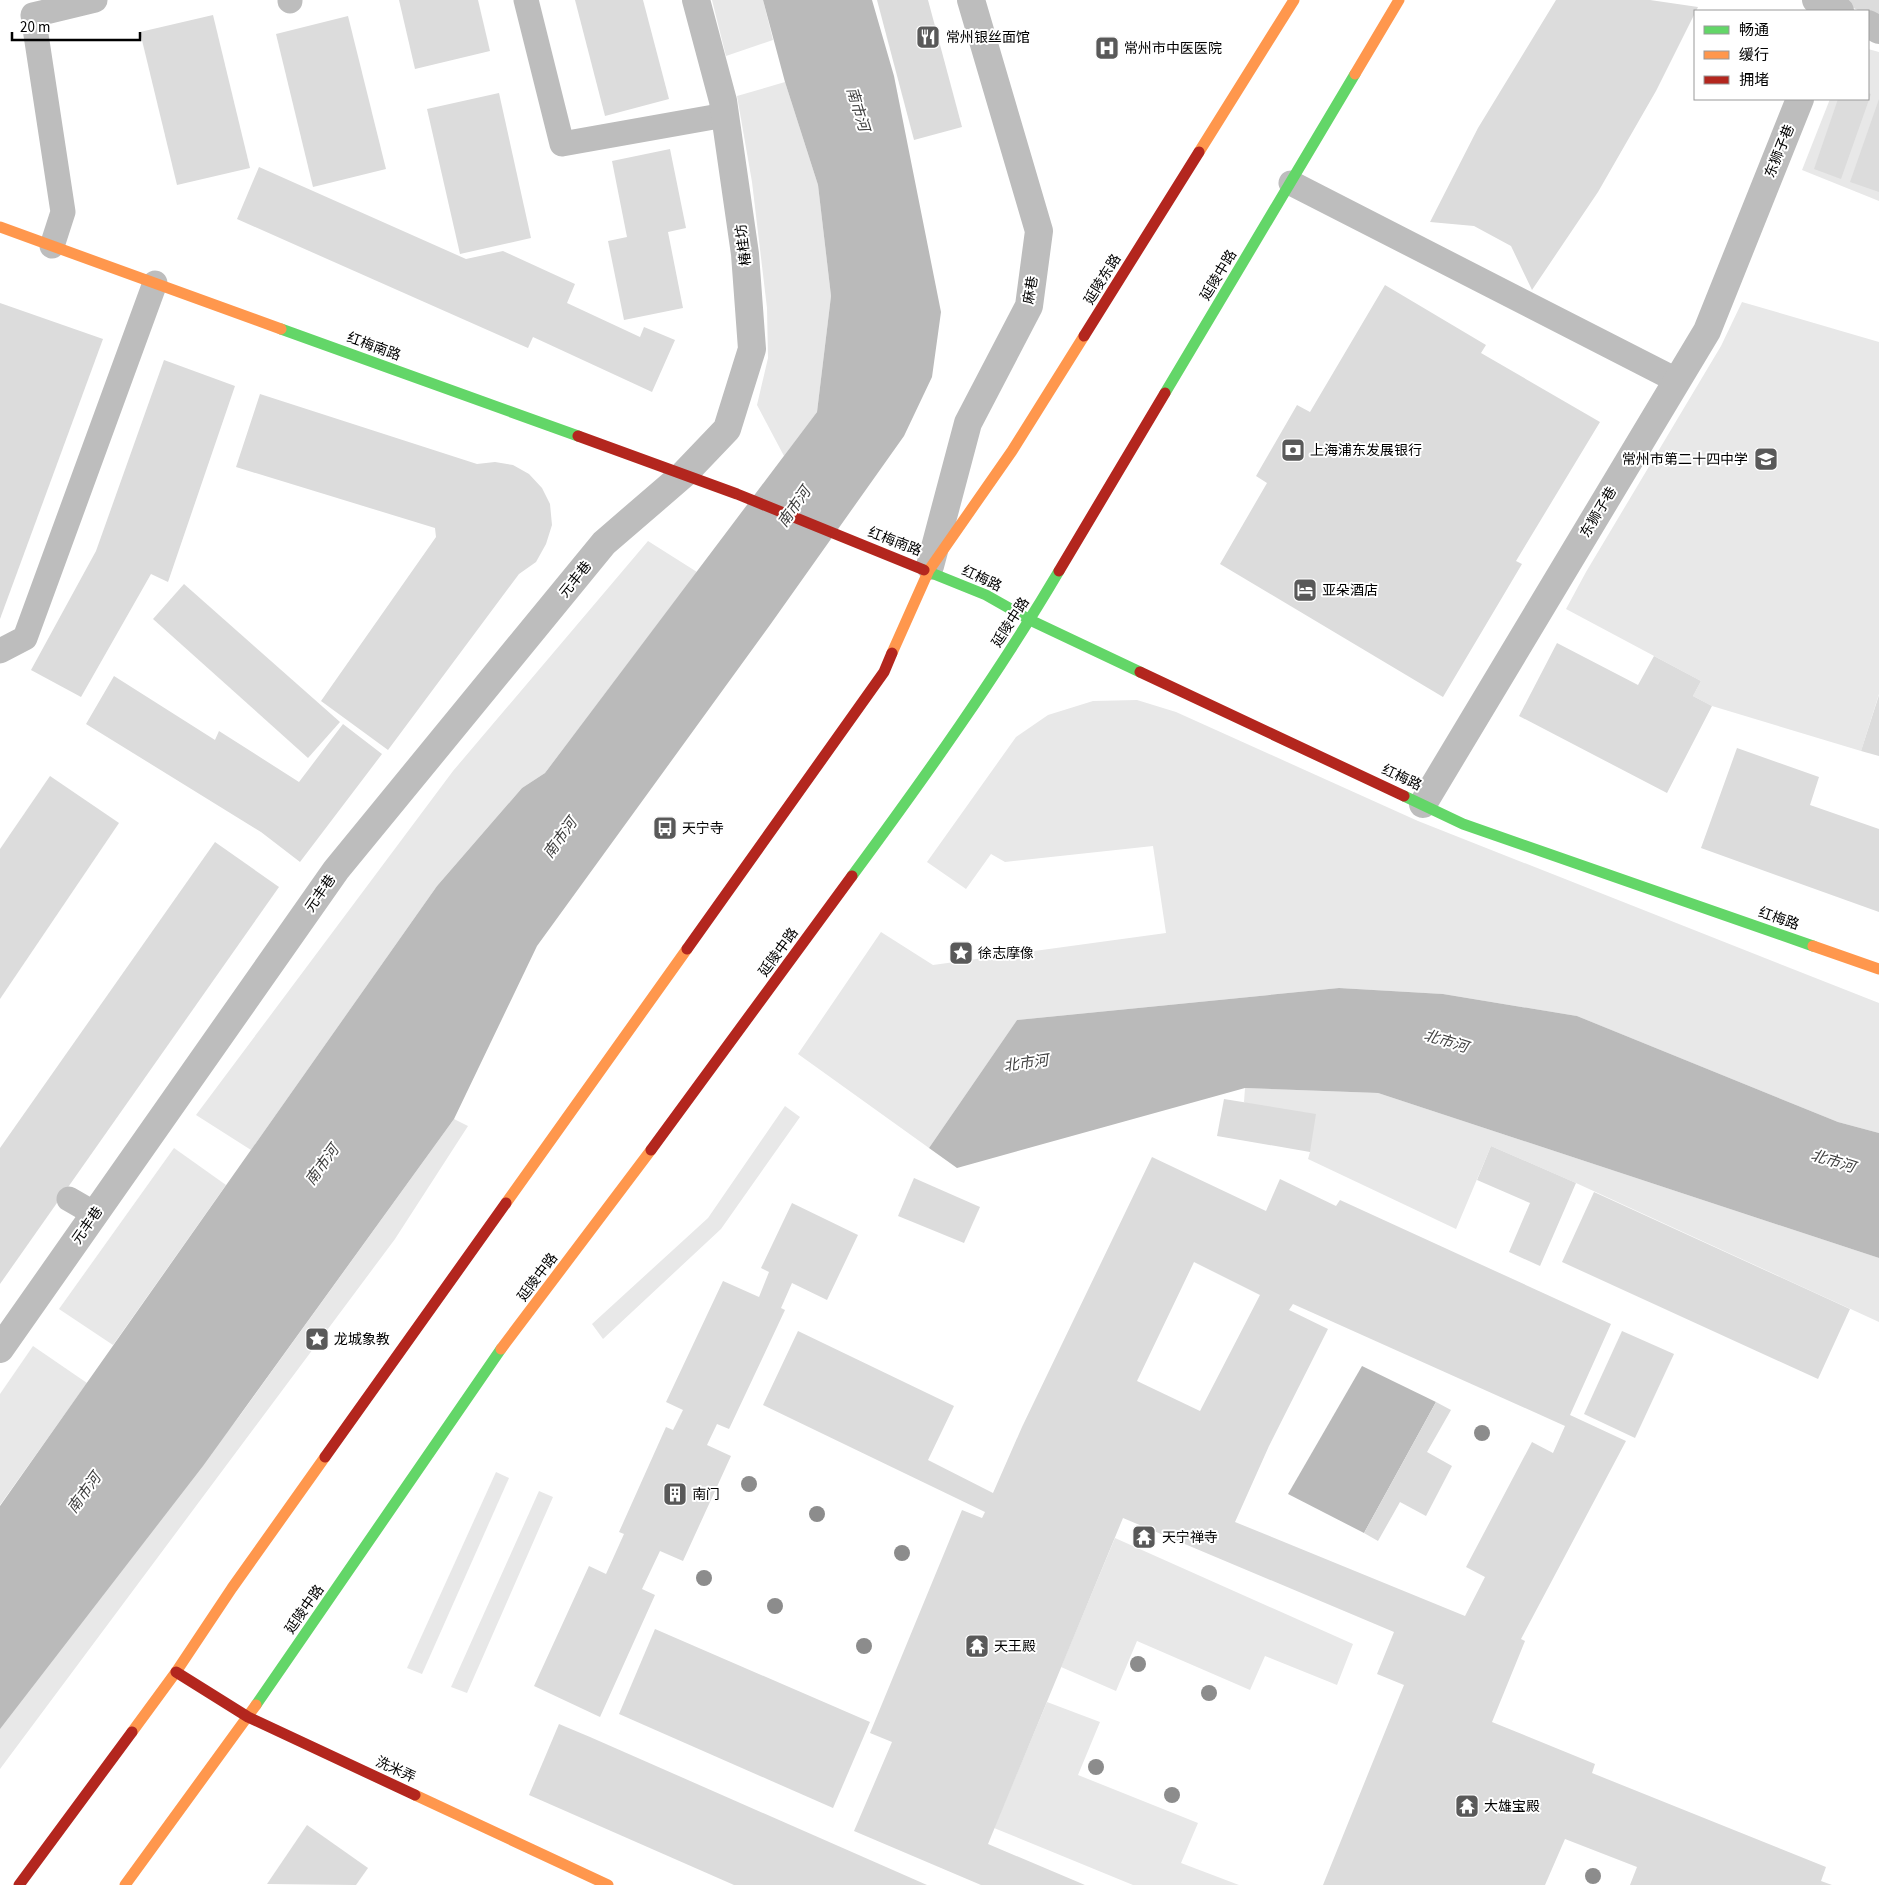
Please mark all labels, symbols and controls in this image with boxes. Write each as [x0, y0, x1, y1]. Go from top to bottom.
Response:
scale bar [12, 10, 140, 42]
legend [1694, 10, 1869, 100]
text: 20 m [20, 17, 50, 38]
text: 畅通 [1739, 20, 1769, 41]
restaurant icon: 常州银丝面馆 [915, 24, 941, 50]
place label: 常州银丝面馆 [946, 28, 1030, 48]
hospital icon: 常州市中医医院 [1094, 35, 1120, 61]
place label: 常州市中医医院 [1124, 39, 1222, 59]
text: 缓行 [1739, 45, 1769, 66]
text: 拥堵 [1739, 70, 1769, 91]
water label: 南市河 [841, 85, 875, 137]
street label: 东狮子巷 [1760, 122, 1800, 181]
street label: 椿桂坊 [732, 223, 756, 267]
street label: 延陵中路 [1196, 246, 1242, 305]
street label: 延陵东路 [1080, 250, 1126, 309]
street label: 麻巷 [1019, 275, 1043, 306]
street label: 红梅南路 [344, 328, 403, 366]
bank icon: 上海浦东发展银行 [1280, 437, 1306, 463]
place label: 上海浦东发展银行 [1310, 441, 1422, 461]
school or university icon: 常州市第二十四中学 [1753, 446, 1779, 472]
place label: 常州市第二十四中学 [1622, 450, 1748, 470]
water label: 南市河 [773, 480, 818, 532]
street label: 东狮子巷 [1576, 483, 1622, 542]
street label: 红梅南路 [865, 523, 924, 561]
street label: 元丰巷 [555, 557, 597, 602]
street label: 红梅路 [958, 561, 1005, 597]
hotel icon: 亚朵酒店 [1292, 577, 1318, 603]
place label: 亚朵酒店 [1322, 581, 1378, 601]
street label: 延陵中路 [987, 594, 1034, 651]
street label: 红梅路 [1378, 760, 1425, 796]
water label: 南市河 [539, 811, 584, 863]
bus stop icon: 天宁寺 [652, 815, 678, 841]
place label: 天宁寺 [682, 819, 724, 839]
street label: 元丰巷 [301, 871, 341, 917]
street label: 红梅路 [1756, 903, 1802, 935]
street label: 延陵中路 [754, 924, 803, 981]
place icon: 徐志摩像 [948, 940, 974, 966]
place label: 徐志摩像 [978, 944, 1034, 964]
water label: 北市河 [1421, 1025, 1473, 1059]
water label: 北市河 [1002, 1050, 1053, 1077]
water label: 南市河 [301, 1138, 346, 1190]
water label: 北市河 [1808, 1145, 1860, 1179]
street label: 元丰巷 [68, 1203, 108, 1249]
street label: 延陵中路 [513, 1249, 563, 1306]
place icon: 龙城象教 [304, 1326, 330, 1352]
place label: 龙城象教 [334, 1330, 390, 1350]
water label: 南市河 [63, 1466, 108, 1518]
building icon: 南门 [662, 1481, 688, 1507]
place label: 南门 [692, 1485, 720, 1505]
temple icon: 天宁禅寺 [1131, 1524, 1157, 1550]
place label: 天宁禅寺 [1162, 1528, 1218, 1548]
street label: 延陵中路 [281, 1581, 329, 1638]
temple icon: 天王殿 [964, 1633, 990, 1659]
place label: 天王殿 [994, 1637, 1036, 1657]
street label: 洗米弄 [372, 1752, 419, 1788]
temple icon: 大雄宝殿 [1454, 1793, 1480, 1819]
place label: 大雄宝殿 [1484, 1797, 1540, 1817]

